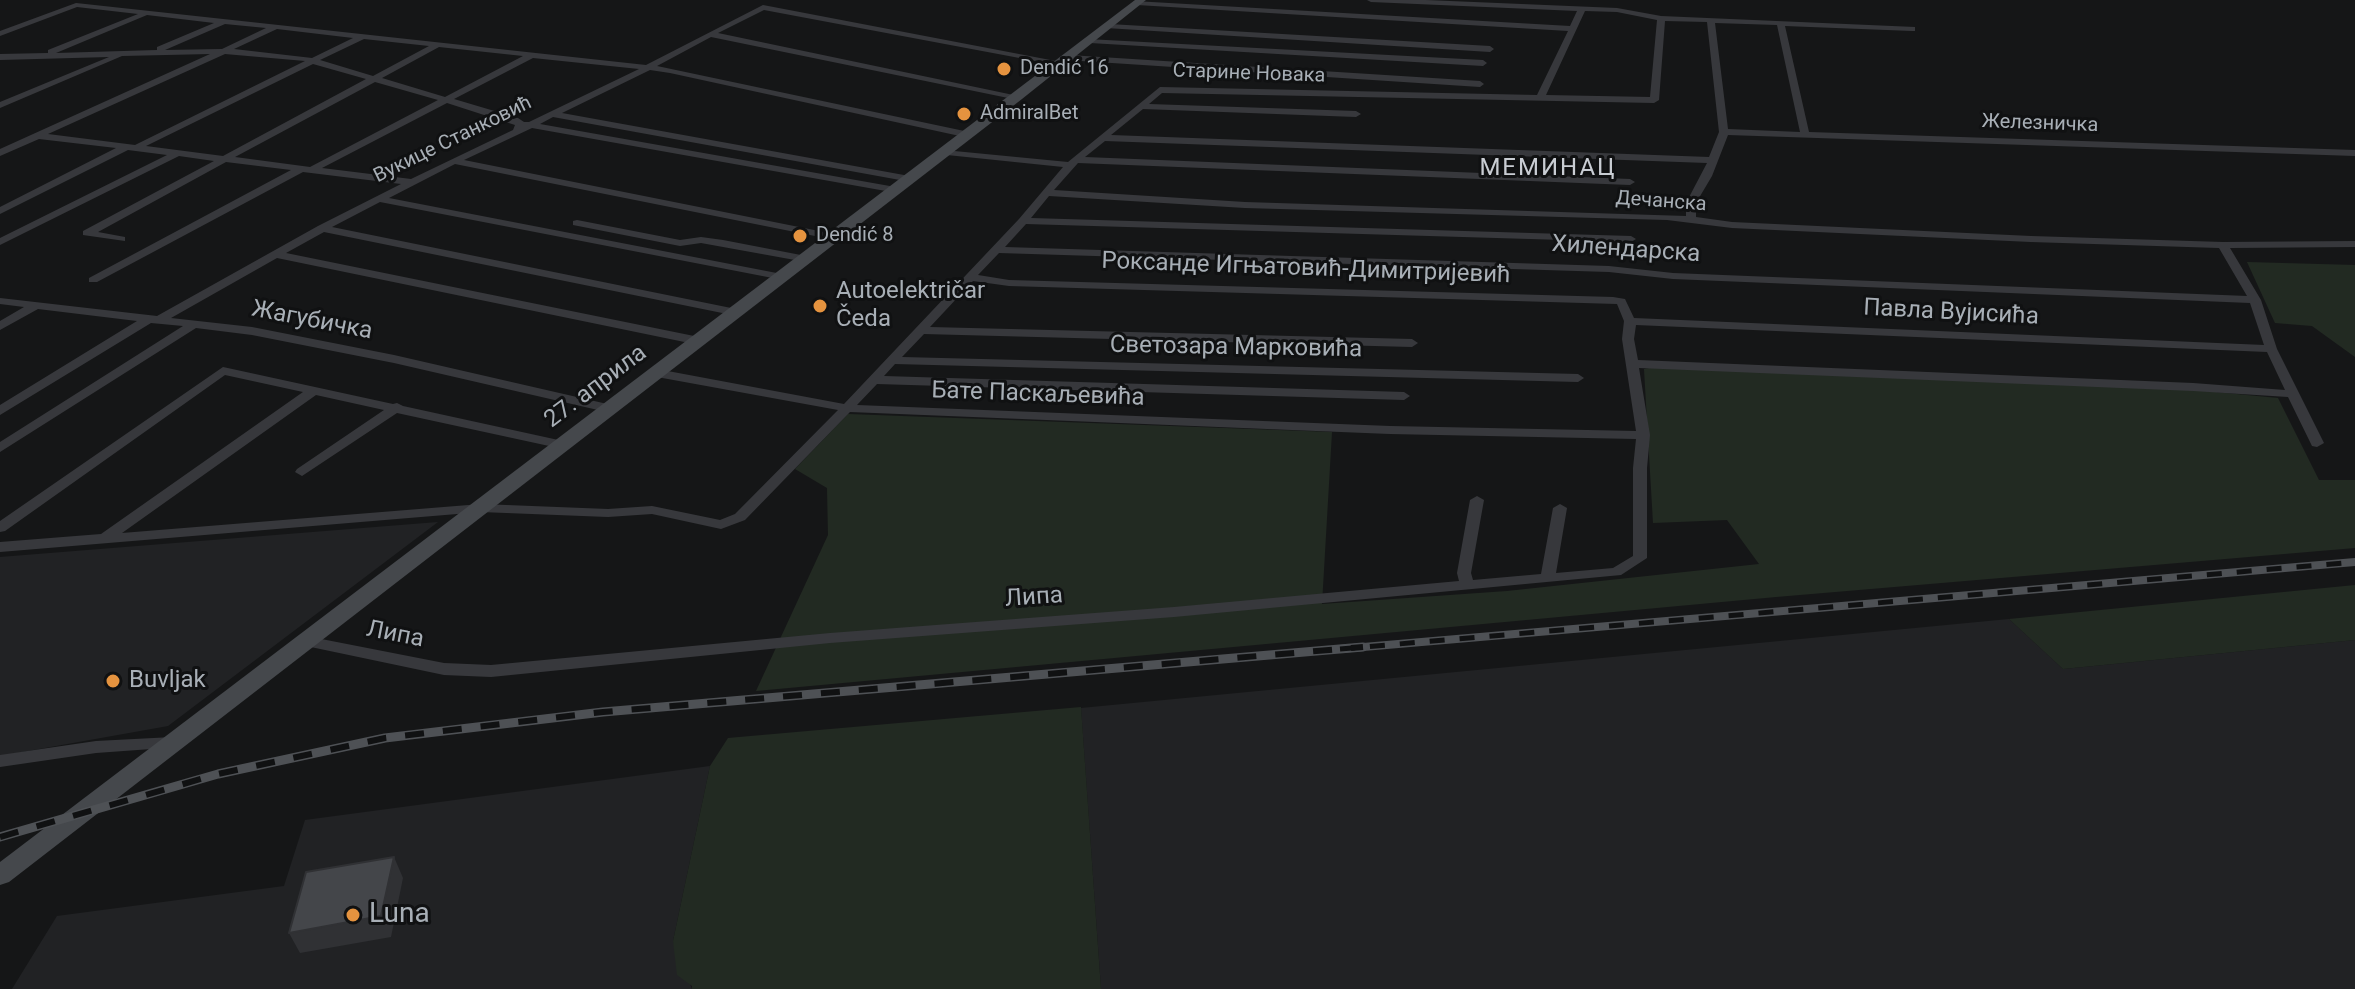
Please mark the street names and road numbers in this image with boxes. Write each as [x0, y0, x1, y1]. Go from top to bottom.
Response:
street label: Старине Новака [1172, 59, 1326, 89]
street label: Вукице Станковић [370, 91, 536, 189]
street label: Железничка [1981, 110, 2099, 138]
street label: Дечанска [1615, 187, 1707, 217]
street label: Хилендарска [1551, 230, 1701, 270]
street label: Роксанде Игњатовић-Димитријевић [1101, 247, 1511, 291]
street label: Павла Вујисића [1862, 294, 2040, 332]
street label: Жагубичка [249, 295, 375, 347]
street label: Светозара Марковића [1109, 331, 1363, 365]
street label: 27. априла [539, 339, 653, 435]
street label: Бате Паскаљевића [931, 377, 1145, 413]
street label: Липа [1004, 582, 1064, 614]
street label: Липа [364, 615, 426, 655]

